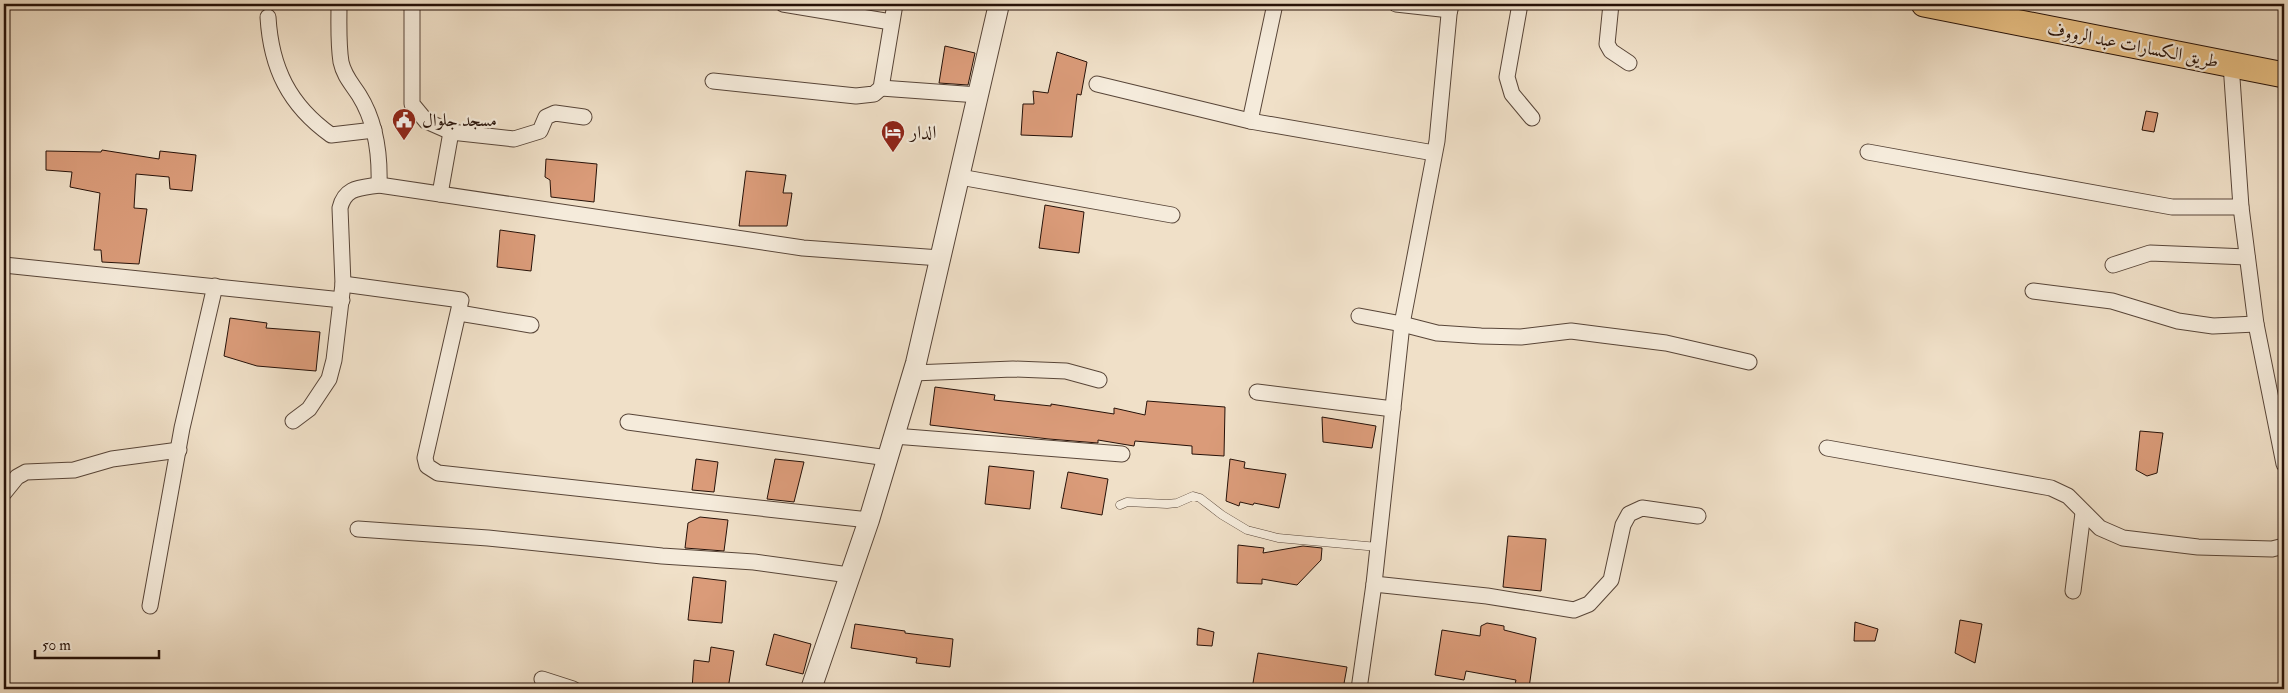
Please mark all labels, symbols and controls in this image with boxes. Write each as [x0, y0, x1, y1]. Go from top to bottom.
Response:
street label: طريق الكسارات عبد الرووف [2045, 18, 2220, 73]
public building icon: مسجد جلوال [391, 107, 417, 141]
place label: مسجد جلوال [422, 109, 497, 132]
hotel icon: الدار [880, 119, 906, 153]
place label: الدار [908, 121, 936, 144]
scale bar [35, 628, 159, 660]
text: 50 m [42, 636, 71, 655]

